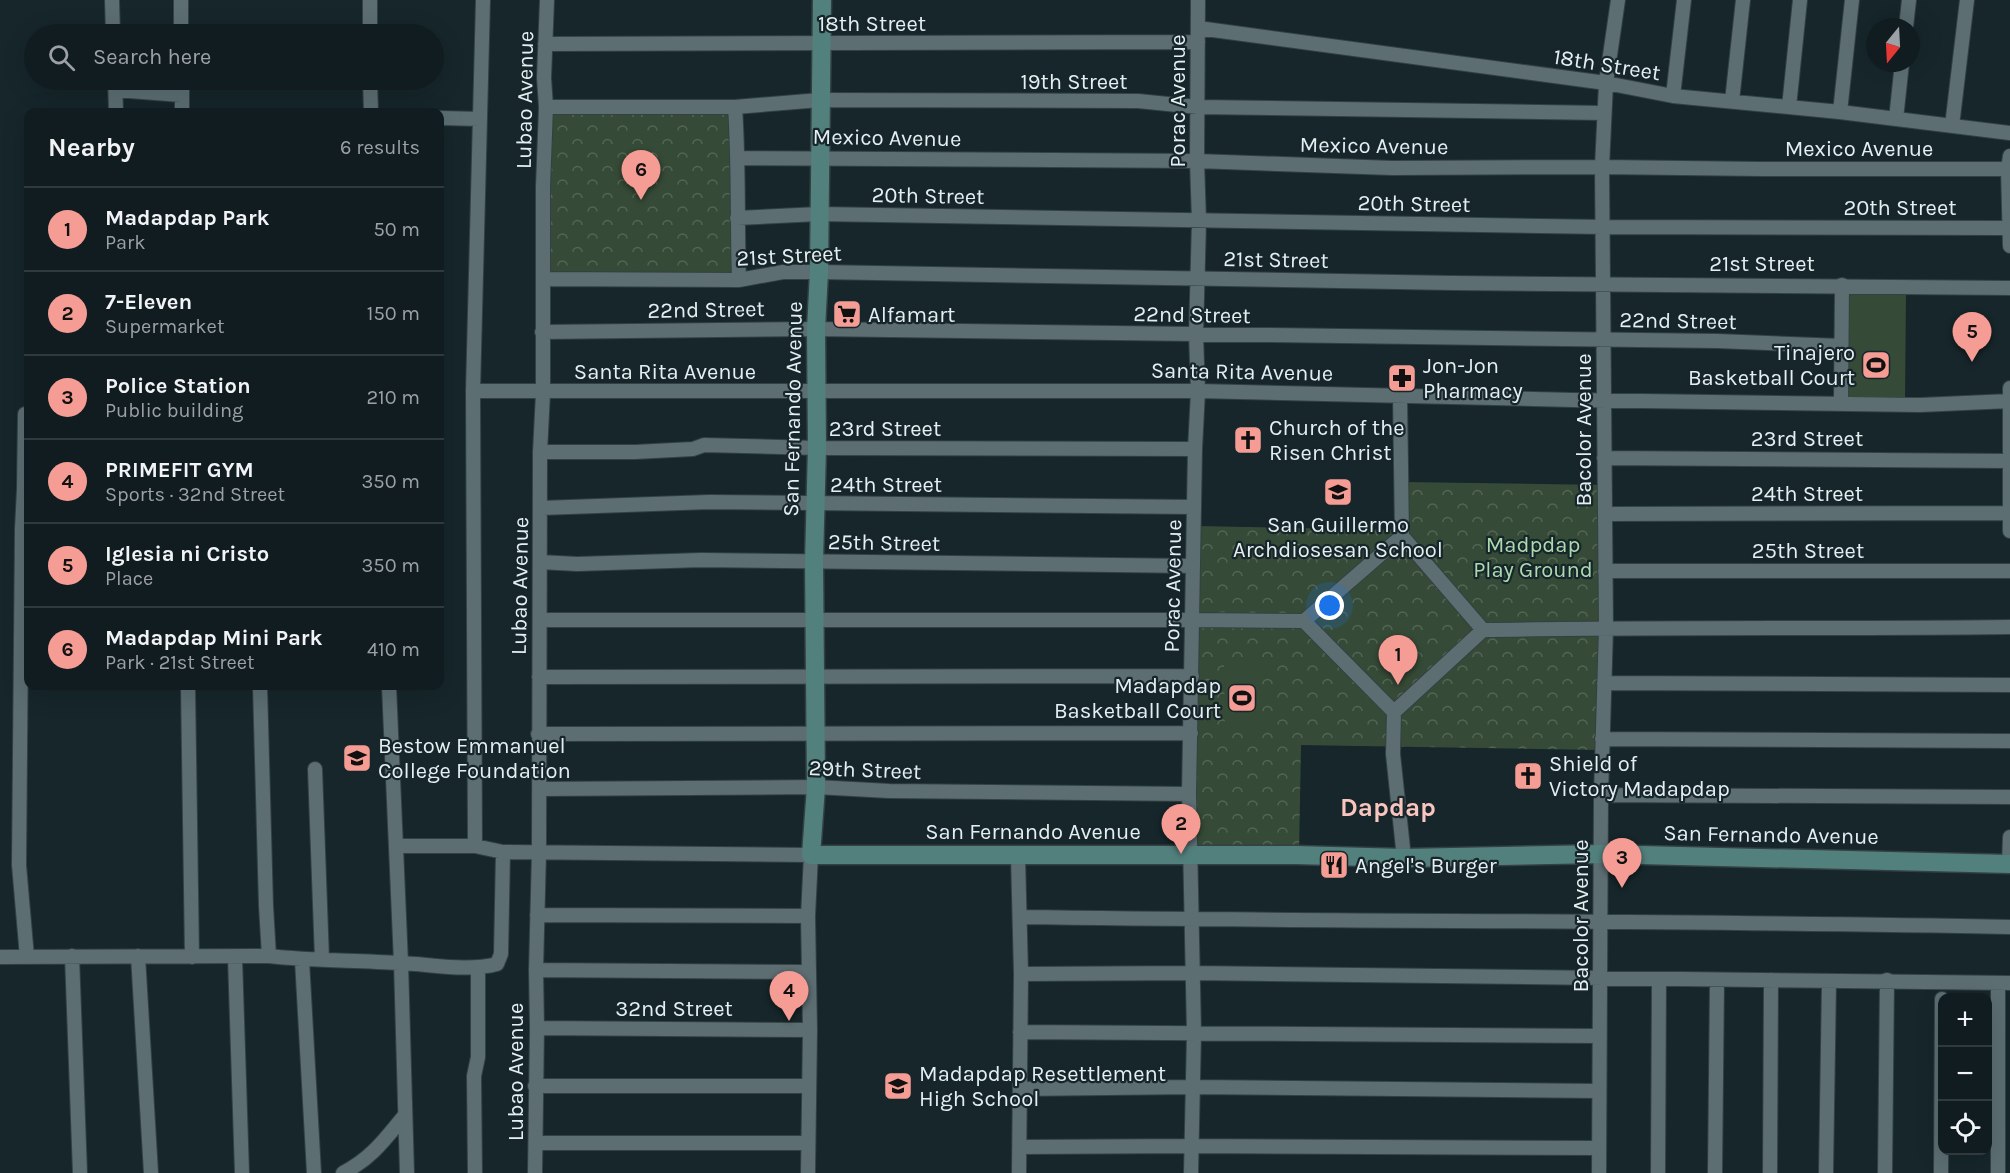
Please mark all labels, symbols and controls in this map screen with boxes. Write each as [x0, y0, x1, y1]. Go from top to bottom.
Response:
street label: 18th Street [818, 11, 926, 37]
north arrow [1866, 18, 1920, 72]
search box [24, 24, 444, 90]
street label: Lubao Avenue [511, 31, 539, 169]
street label: Porac Avenue [1165, 34, 1191, 168]
icon: search [45, 41, 78, 74]
text: Search here [93, 44, 211, 70]
street label: 18th Street [1551, 44, 1662, 86]
street label: 19th Street [1020, 69, 1128, 95]
street label: Mexico Avenue [812, 124, 962, 152]
text: Nearby [48, 132, 135, 163]
street label: Mexico Avenue [1299, 132, 1449, 160]
text: 6 results [340, 136, 420, 159]
street label: Mexico Avenue [1785, 136, 1933, 162]
pin: 6 [622, 150, 660, 200]
street label: 20th Street [871, 182, 985, 210]
street label: 20th Street [1357, 190, 1471, 218]
street label: 20th Street [1844, 195, 1956, 221]
text: Madapdap Park [105, 205, 270, 231]
text: 1 [64, 218, 71, 241]
text: 50 m [373, 218, 420, 241]
text: Park [105, 231, 146, 254]
street label: 21st Street [736, 240, 842, 272]
street label: 21st Street [1223, 246, 1329, 274]
street label: 21st Street [1709, 251, 1815, 277]
text: 7-Eleven [105, 289, 192, 315]
street label: 22nd Street [647, 296, 765, 324]
supermarket icon: Alfamart [831, 298, 863, 330]
street label: San Fernando Avenue [778, 301, 808, 517]
street label: 22nd Street [1133, 301, 1251, 329]
text: 2 [61, 302, 74, 325]
text: 150 m [367, 302, 420, 325]
place label: Alfamart [868, 302, 955, 328]
street label: 22nd Street [1619, 307, 1737, 335]
pin: 5 [1952, 312, 1992, 362]
text: Supermarket [105, 315, 224, 338]
place label: Tinajero Basketball Court [1688, 340, 1855, 391]
sports icon: Tinajero Basketball Court [1860, 349, 1892, 381]
place label: Jon-Jon Pharmacy [1423, 353, 1523, 404]
street label: Bacolor Avenue [1571, 354, 1597, 506]
street label: Santa Rita Avenue [1151, 357, 1333, 387]
street label: Santa Rita Avenue [574, 359, 756, 385]
pharmacy icon: Jon-Jon Pharmacy [1386, 362, 1418, 394]
text: Police Station [105, 373, 251, 399]
text: 3 [61, 386, 74, 409]
text: 210 m [366, 386, 420, 409]
text: Public building [105, 399, 243, 422]
place label: Church of the Risen Christ [1269, 415, 1405, 466]
street label: 23rd Street [829, 416, 941, 442]
church icon: Church of the Risen Christ [1232, 424, 1264, 456]
street label: 23rd Street [1751, 426, 1863, 452]
text: PRIMEFIT GYM [105, 457, 254, 483]
text: 4 [62, 470, 73, 493]
text: 350 m [362, 470, 420, 493]
street label: 24th Street [830, 472, 942, 498]
school or university icon: San Guillermo Archdiosesan School [1322, 476, 1354, 508]
street label: 24th Street [1751, 481, 1863, 507]
text: Sports · 32nd Street [105, 483, 285, 506]
place label: San Guillermo Archdiosesan School [1233, 512, 1443, 563]
street label: Lubao Avenue [506, 517, 534, 655]
street label: Porac Avenue [1159, 519, 1187, 653]
street label: 25th Street [828, 529, 940, 557]
park label: Madpdap Play Ground [1473, 532, 1593, 583]
street label: 25th Street [1752, 538, 1864, 564]
text: Iglesia ni Cristo [105, 541, 269, 567]
text: 5 [62, 554, 73, 577]
text: 350 m [362, 554, 420, 577]
text: Place [105, 567, 153, 590]
your location [1315, 591, 1344, 620]
text: Madapdap Mini Park [105, 625, 323, 651]
pin: 1 [1378, 636, 1418, 685]
text: 6 [61, 638, 74, 661]
text: 410 m [367, 638, 420, 661]
text: Park · 21st Street [105, 651, 255, 674]
place label: Madapdap Basketball Court [1054, 673, 1221, 724]
sports icon: Madapdap Basketball Court [1226, 682, 1258, 714]
place label: Bestow Emmanuel College Foundation [378, 733, 571, 784]
school or university icon: Bestow Emmanuel College Foundation [341, 742, 373, 774]
place label: Shield of Victory Madapdap [1549, 751, 1730, 802]
street label: 29th Street [808, 755, 922, 785]
church icon: Shield of Victory Madapdap [1512, 760, 1544, 792]
district label: Dapdap [1340, 792, 1436, 823]
pin: 2 [1162, 804, 1200, 854]
street label: San Fernando Avenue [925, 819, 1141, 845]
street label: San Fernando Avenue [1663, 820, 1879, 850]
pin: 3 [1602, 838, 1642, 888]
street label: Bacolor Avenue [1568, 840, 1594, 992]
restaurant icon: Angel's Burger [1318, 849, 1350, 881]
place label: Angel's Burger [1355, 853, 1497, 879]
pin: 4 [770, 972, 808, 1021]
map controls [1938, 993, 1992, 1155]
button: + [1938, 993, 1992, 1047]
street label: 32nd Street [615, 996, 733, 1022]
street label: Lubao Avenue [503, 1003, 529, 1141]
button: − [1938, 1047, 1992, 1101]
place label: Madapdap Resettlement High School [919, 1061, 1166, 1112]
school or university icon: Madapdap Resettlement High School [882, 1070, 914, 1102]
button: locate [1938, 1101, 1992, 1155]

